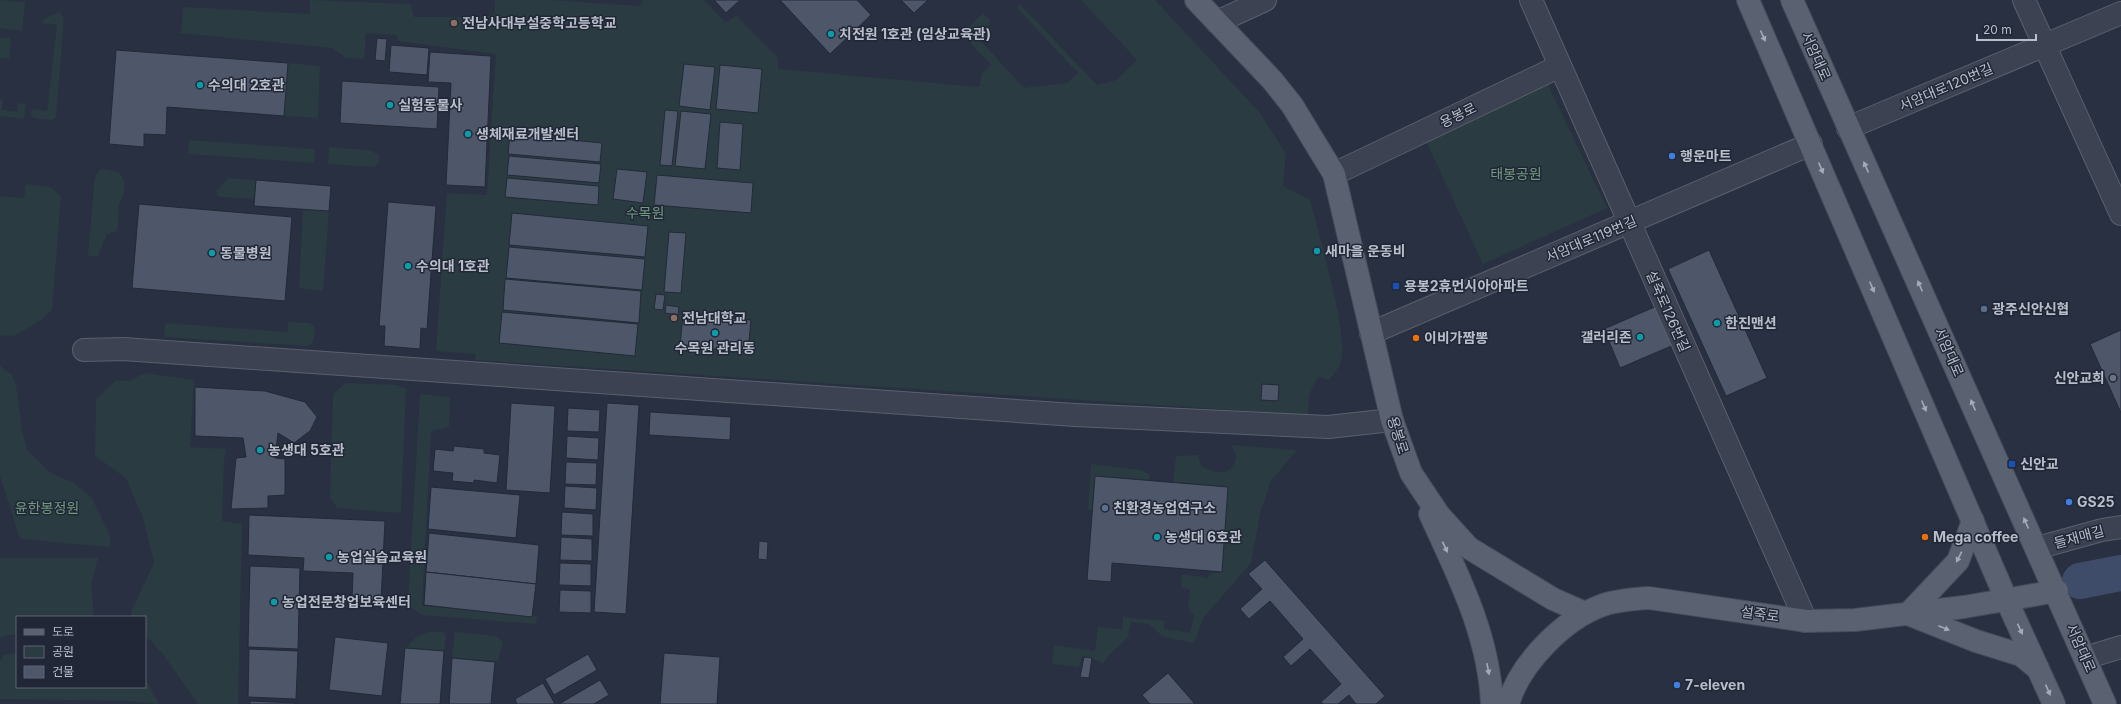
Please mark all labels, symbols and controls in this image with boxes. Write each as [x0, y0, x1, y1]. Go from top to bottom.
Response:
place label: 전남사대부설중학고등학교 [462, 14, 617, 31]
scale bar [1977, 16, 2036, 42]
marker: 전남사대부설중학고등학교 [449, 18, 459, 28]
text: 20 m [1983, 22, 2012, 37]
place label: 치전원 1호관 (임상교육관) [839, 25, 991, 42]
marker: 치전원 1호관 (임상교육관) [826, 29, 836, 39]
street label: 서암대로 [1798, 29, 1835, 83]
one-way arrow [1760, 30, 1766, 41]
street label: 서암대로120번길 [1896, 59, 1995, 114]
place label: 수의대 2호관 [208, 76, 285, 93]
marker: 수의대 2호관 [195, 80, 205, 90]
place label: 실험동물사 [398, 96, 463, 113]
street label: 용봉로 [1437, 98, 1479, 131]
marker: 실험동물사 [385, 100, 395, 110]
place label: 생체재료개발센터 [476, 125, 579, 142]
marker: 생체재료개발센터 [463, 129, 473, 139]
place label: 행운마트 [1680, 147, 1732, 164]
marker: 행운마트 [1667, 151, 1677, 161]
one-way arrow [1818, 162, 1824, 173]
one-way arrow [1863, 162, 1869, 173]
park label: 태봉공원 [1490, 165, 1542, 182]
park label: 수목원 [626, 204, 664, 221]
street label: 서암대로119번길 [1543, 212, 1639, 265]
place label: 새마을 운동비 [1325, 242, 1406, 259]
place label: 동물병원 [220, 244, 272, 261]
marker: 새마을 운동비 [1312, 246, 1322, 256]
marker: 동물병원 [207, 248, 217, 258]
place label: 수의대 1호관 [416, 257, 490, 274]
marker: 수의대 1호관 [403, 261, 413, 271]
street label: 설죽로126번길 [1643, 267, 1694, 354]
place label: 용봉2휴먼시아아파트 [1404, 277, 1529, 294]
one-way arrow [1916, 280, 1923, 292]
marker: 용봉2휴먼시아아파트 [1391, 281, 1401, 291]
one-way arrow [1870, 282, 1876, 294]
place label: 광주신안신협 [1992, 300, 2069, 317]
marker: 광주신안신협 [1979, 304, 1989, 314]
place label: 전남대학교 [682, 309, 747, 326]
marker: 전남대학교 [669, 313, 679, 323]
place label: 한진맨션 [1725, 314, 1777, 331]
marker: 한진맨션 [1712, 318, 1722, 328]
street label: 서암대로 [1931, 325, 1968, 379]
marker: 수목원 관리동 [710, 328, 720, 338]
place label: 갤러리존 [1580, 328, 1632, 345]
place label: 이비가짬뽕 [1424, 329, 1489, 346]
marker: 갤러리존 [1635, 332, 1645, 342]
marker: 이비가짬뽕 [1411, 333, 1421, 343]
place label: 수목원 관리동 [675, 339, 755, 356]
place label: 신안교회 [2053, 369, 2105, 386]
marker: 신안교회 [2108, 373, 2118, 383]
one-way arrow [1970, 399, 1976, 410]
one-way arrow [1921, 401, 1927, 412]
street label: 용봉로 [1384, 414, 1413, 456]
place label: 농생대 5호관 [268, 441, 345, 458]
marker: 농생대 5호관 [255, 445, 265, 455]
place label: 신안교 [2020, 455, 2059, 472]
marker: 신안교 [2007, 459, 2017, 469]
place label: GS25 [2077, 493, 2114, 510]
marker: GS25 [2064, 497, 2074, 507]
park label: 윤한봉정원 [15, 499, 79, 516]
place label: 친환경농업연구소 [1113, 499, 1216, 516]
marker: 친환경농업연구소 [1100, 503, 1110, 513]
one-way arrow [2023, 517, 2029, 529]
street label: 들재매길 [2052, 522, 2106, 551]
place label: 농생대 6호관 [1165, 528, 1242, 545]
place label: Mega coffee [1933, 528, 2018, 545]
marker: 농생대 6호관 [1152, 532, 1162, 542]
marker: Mega coffee [1920, 532, 1930, 542]
one-way arrow [1442, 541, 1448, 553]
place label: 농업실습교육원 [337, 548, 427, 565]
one-way arrow [1955, 551, 1962, 563]
marker: 농업실습교육원 [324, 552, 334, 562]
place label: 농업전문창업보육센터 [282, 593, 411, 610]
marker: 농업전문창업보육센터 [269, 597, 279, 607]
street label: 설죽로 [1740, 602, 1781, 625]
legend [16, 616, 146, 688]
street label: 서암대로 [2063, 621, 2100, 675]
text: 도로 [52, 624, 74, 639]
one-way arrow [2017, 624, 2023, 635]
one-way arrow [1939, 626, 1951, 632]
text: 공원 [52, 644, 74, 659]
one-way arrow [1486, 663, 1492, 675]
text: 건물 [52, 664, 74, 679]
place label: 7-eleven [1685, 676, 1745, 693]
marker: 7-eleven [1672, 680, 1682, 690]
one-way arrow [2045, 684, 2051, 695]

